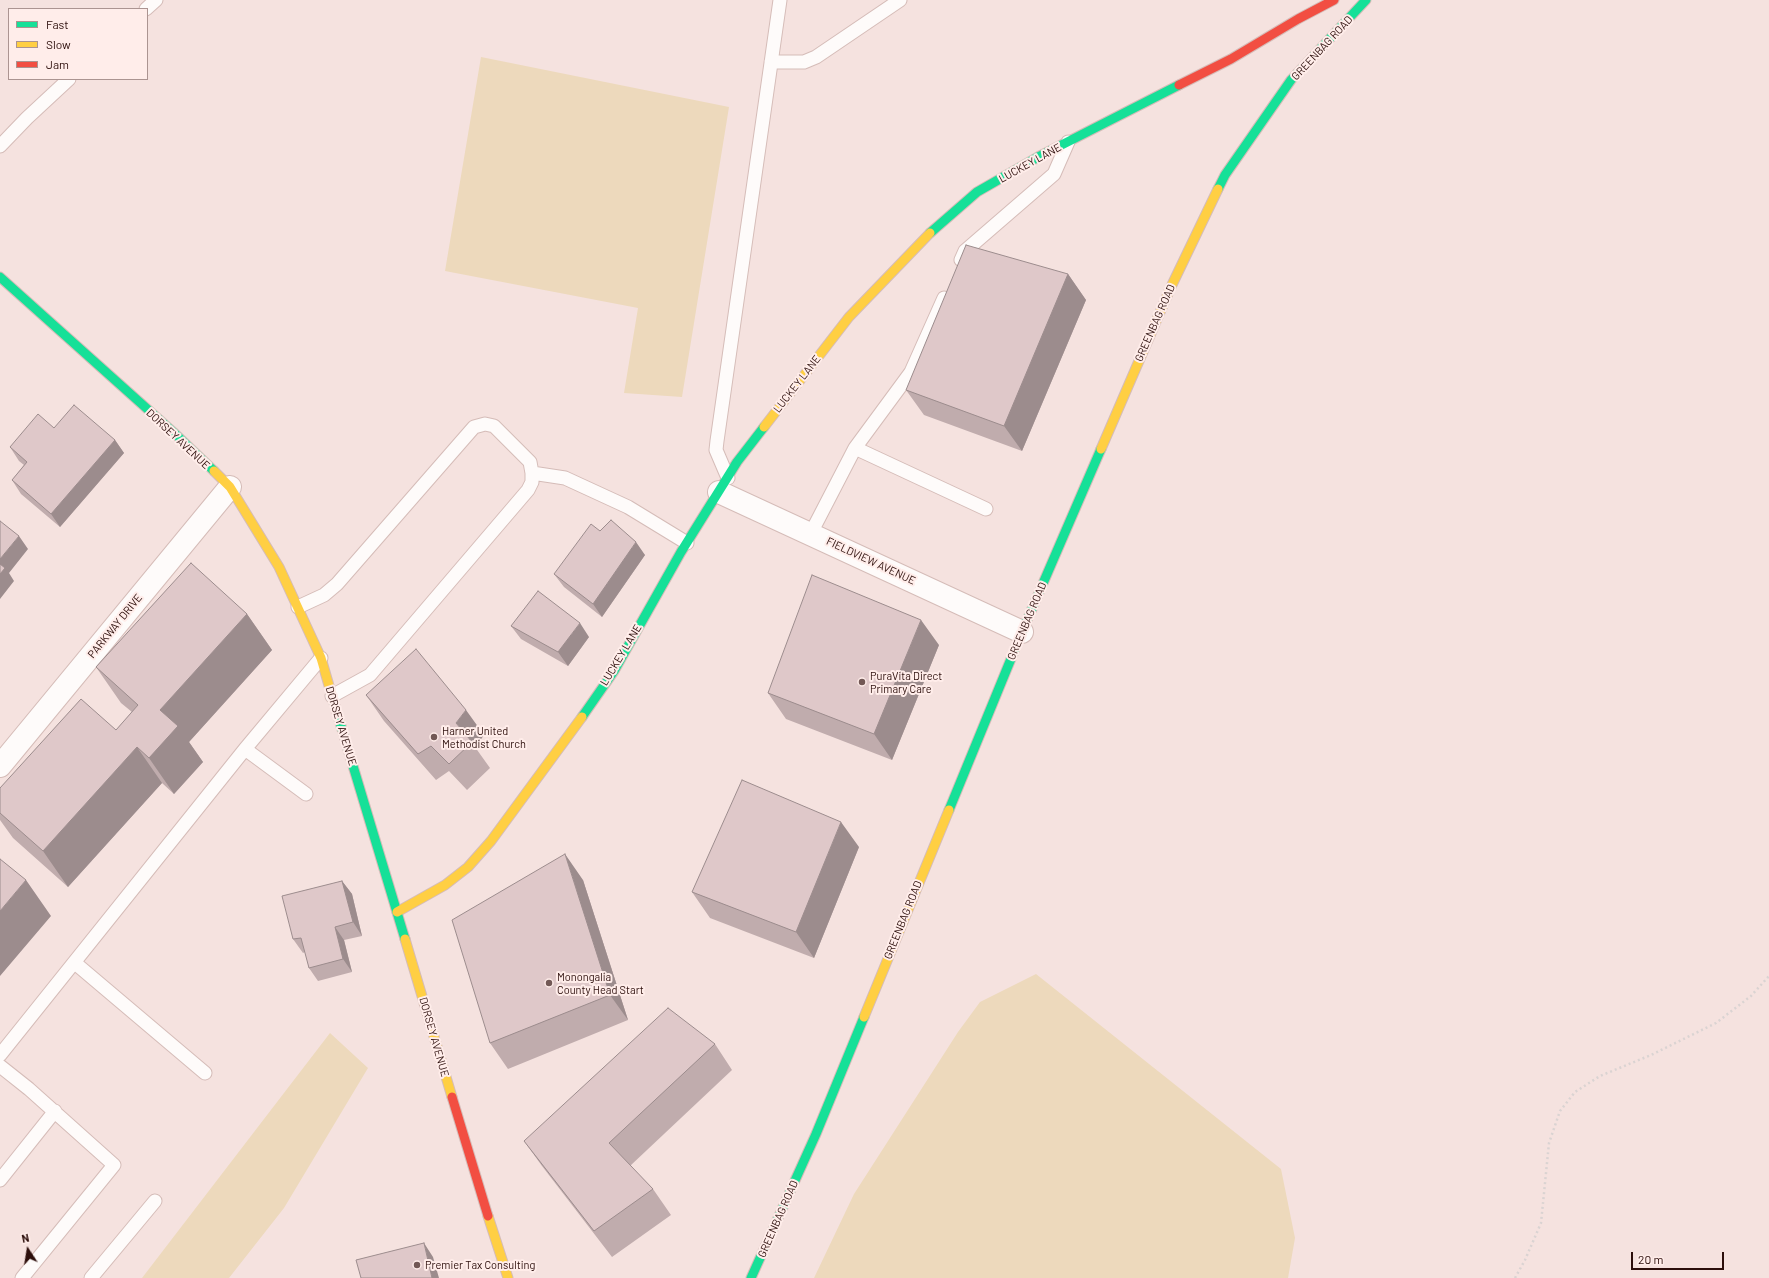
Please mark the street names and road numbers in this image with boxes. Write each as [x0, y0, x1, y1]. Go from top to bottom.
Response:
street label: GREENBAG ROAD [1289, 13, 1355, 83]
street label: LUCKEY LANE [997, 140, 1063, 186]
street label: GREENBAG ROAD [1132, 282, 1178, 364]
street label: LUCKEY LANE [771, 353, 823, 415]
street label: DORSEY AVENUE [143, 406, 213, 472]
street label: FIELDVIEW AVENUE [824, 535, 918, 587]
street label: GREENBAG ROAD [1005, 580, 1049, 662]
street label: PARKWAY DRIVE [85, 591, 145, 661]
street label: LUCKEY LANE [598, 622, 644, 688]
street label: DORSEY AVENUE [323, 685, 359, 767]
street label: GREENBAG ROAD [881, 879, 925, 961]
street label: DORSEY AVENUE [416, 996, 452, 1078]
street label: GREENBAG ROAD [755, 1178, 801, 1260]

